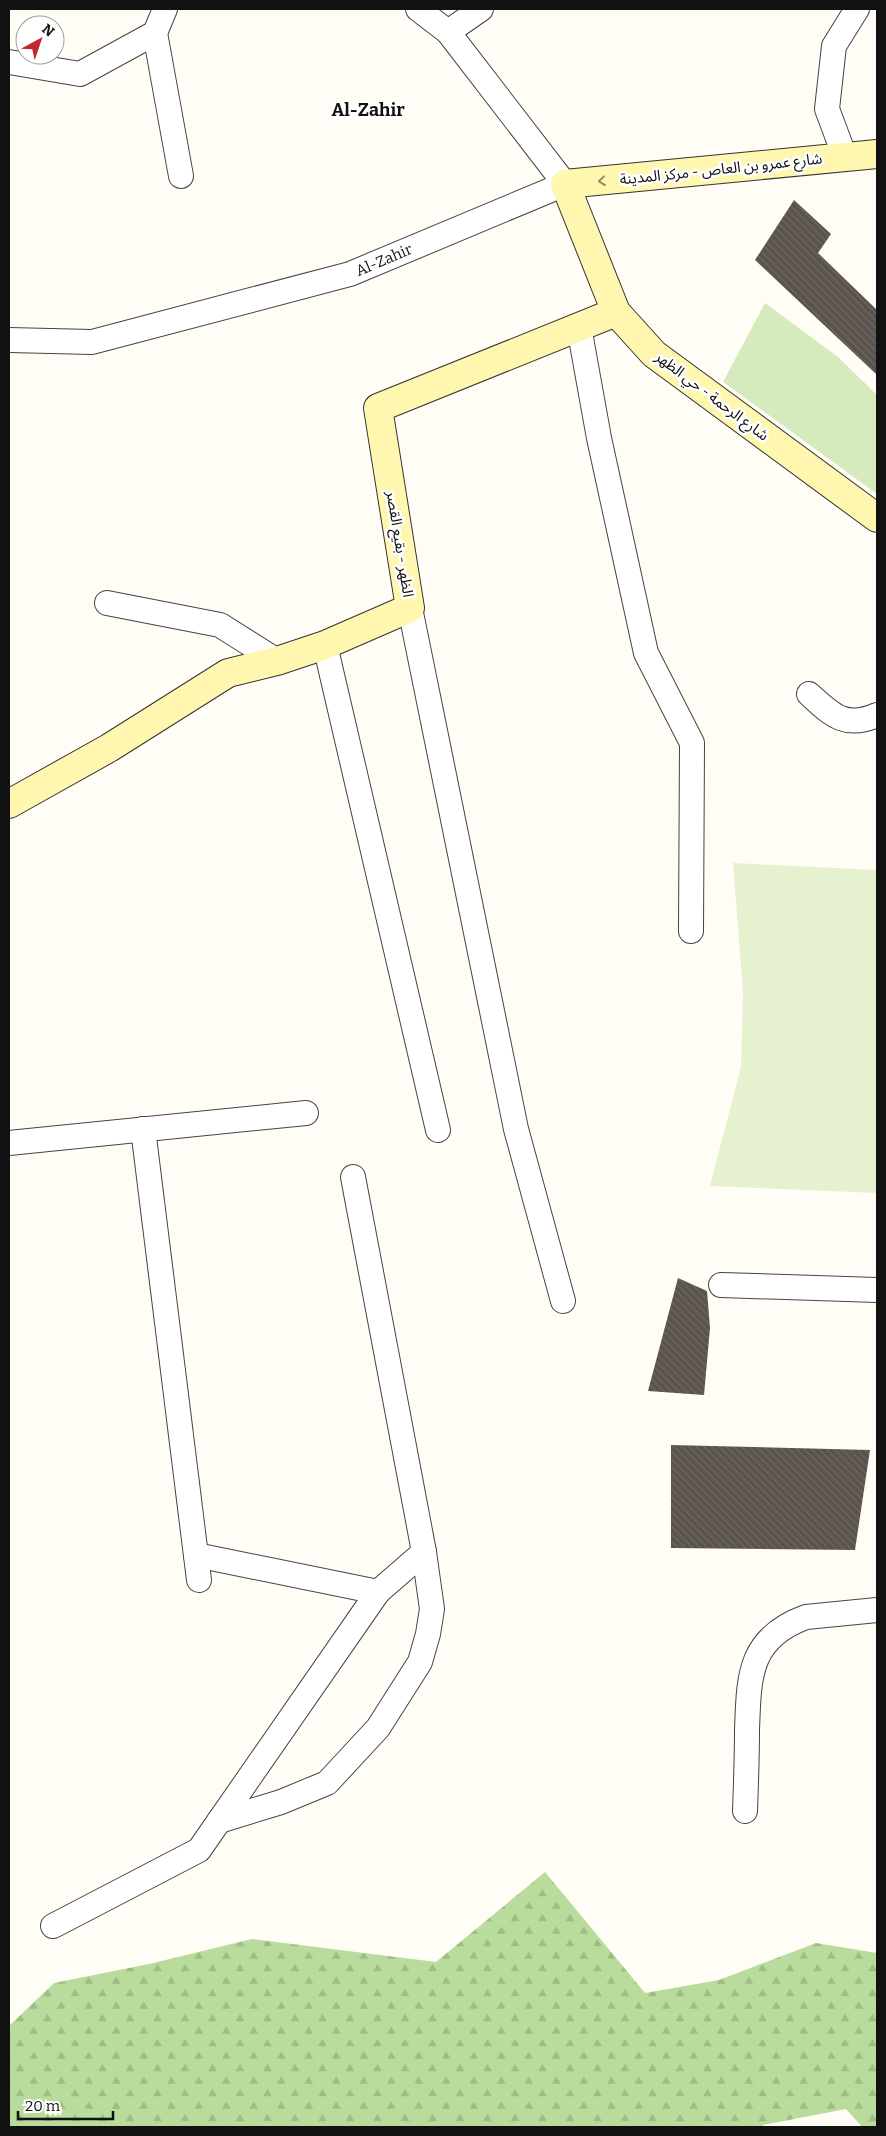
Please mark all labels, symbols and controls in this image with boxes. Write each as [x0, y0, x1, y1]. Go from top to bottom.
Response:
north arrow [15, 15, 65, 65]
text: N [38, 20, 58, 41]
district label: Al-Zahir [331, 99, 405, 121]
street label: شارع عمرو بن العاص - مركز المدينة [619, 149, 824, 192]
one-way arrow [598, 175, 606, 186]
street label: Al-Zahir [353, 240, 415, 280]
street label: شارع الرحمة - حي الظهر [649, 347, 772, 447]
street label: الظهر - بقيع القصر [380, 488, 417, 599]
scale bar [18, 2088, 112, 2120]
text: 20 m [25, 2097, 61, 2115]

